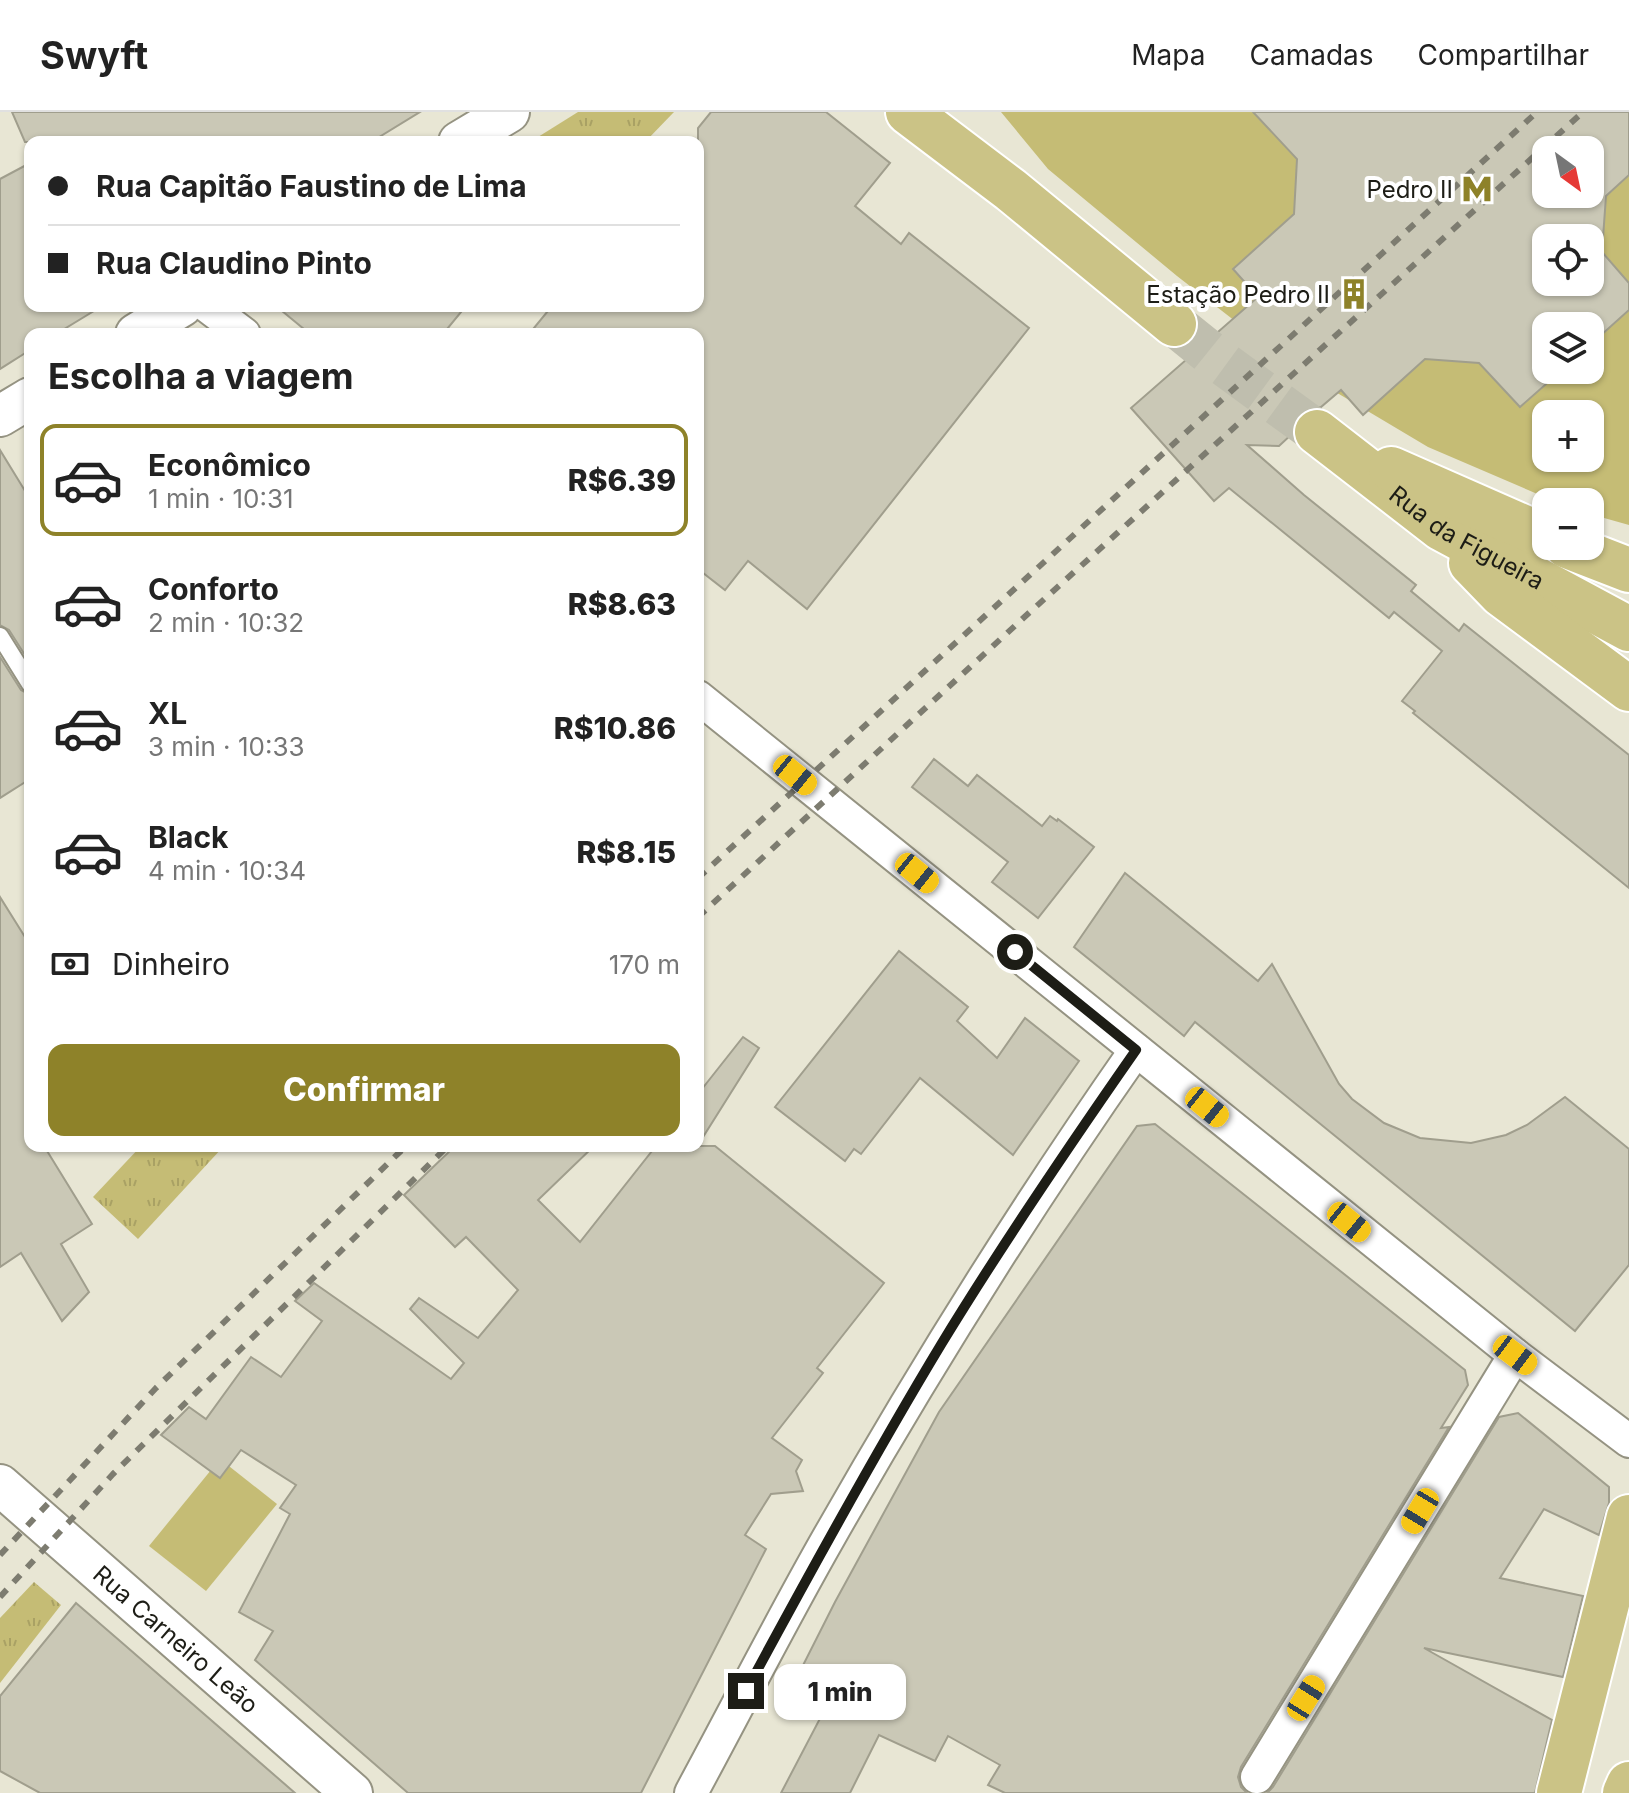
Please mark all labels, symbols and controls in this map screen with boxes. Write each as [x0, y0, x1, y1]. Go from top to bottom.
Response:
text: Swyft [40, 32, 148, 78]
text: Mapa [1131, 38, 1205, 72]
text: Camadas [1249, 38, 1374, 72]
text: Compartilhar [1418, 38, 1589, 72]
north arrow [1532, 136, 1604, 208]
map controls [1532, 136, 1604, 560]
text: Rua Capitão Faustino de Lima [96, 168, 527, 204]
metro station icon: Pedro II [1460, 172, 1494, 206]
place label: Pedro II [1366, 175, 1453, 204]
button: locate [1532, 224, 1604, 296]
text: Rua Claudino Pinto [96, 245, 372, 281]
building icon: Estação Pedro II [1337, 277, 1371, 311]
place label: Estação Pedro II [1146, 280, 1330, 309]
button: layers [1532, 312, 1604, 384]
text: Escolha a viagem [48, 354, 354, 398]
button: + [1532, 400, 1604, 472]
icon: car [52, 444, 124, 516]
text: Econômico [148, 447, 311, 483]
text: R$6.39 [568, 462, 676, 498]
street label: Rua da Figueira [1384, 479, 1549, 595]
text: 1 min · 10:31 [148, 483, 294, 514]
button: − [1532, 488, 1604, 560]
icon: car [52, 568, 124, 640]
text: Conforto [148, 571, 279, 607]
text: R$8.63 [568, 586, 676, 622]
text: 2 min · 10:32 [148, 607, 304, 638]
icon: car [52, 692, 124, 764]
text: XL [148, 695, 187, 731]
text: R$10.86 [554, 710, 676, 746]
text: 3 min · 10:33 [148, 731, 305, 762]
car [769, 751, 821, 799]
icon: car [52, 816, 124, 888]
text: Black [148, 819, 228, 855]
text: R$8.15 [576, 834, 676, 870]
car [891, 849, 943, 897]
text: 4 min · 10:34 [148, 855, 306, 886]
route start [997, 934, 1033, 970]
icon: cash [48, 942, 92, 986]
text: Dinheiro [112, 946, 230, 982]
text: 170 m [609, 949, 680, 980]
button: Confirmar [48, 1044, 680, 1136]
car [1181, 1083, 1233, 1131]
car [1323, 1198, 1375, 1246]
car [1489, 1331, 1541, 1379]
car [1397, 1484, 1443, 1538]
street label: Rua Carneiro Leão [88, 1559, 265, 1719]
callout: 1 min [774, 1663, 906, 1719]
car [1283, 1671, 1329, 1725]
route end [728, 1673, 764, 1709]
text: 1 min [807, 1676, 873, 1707]

